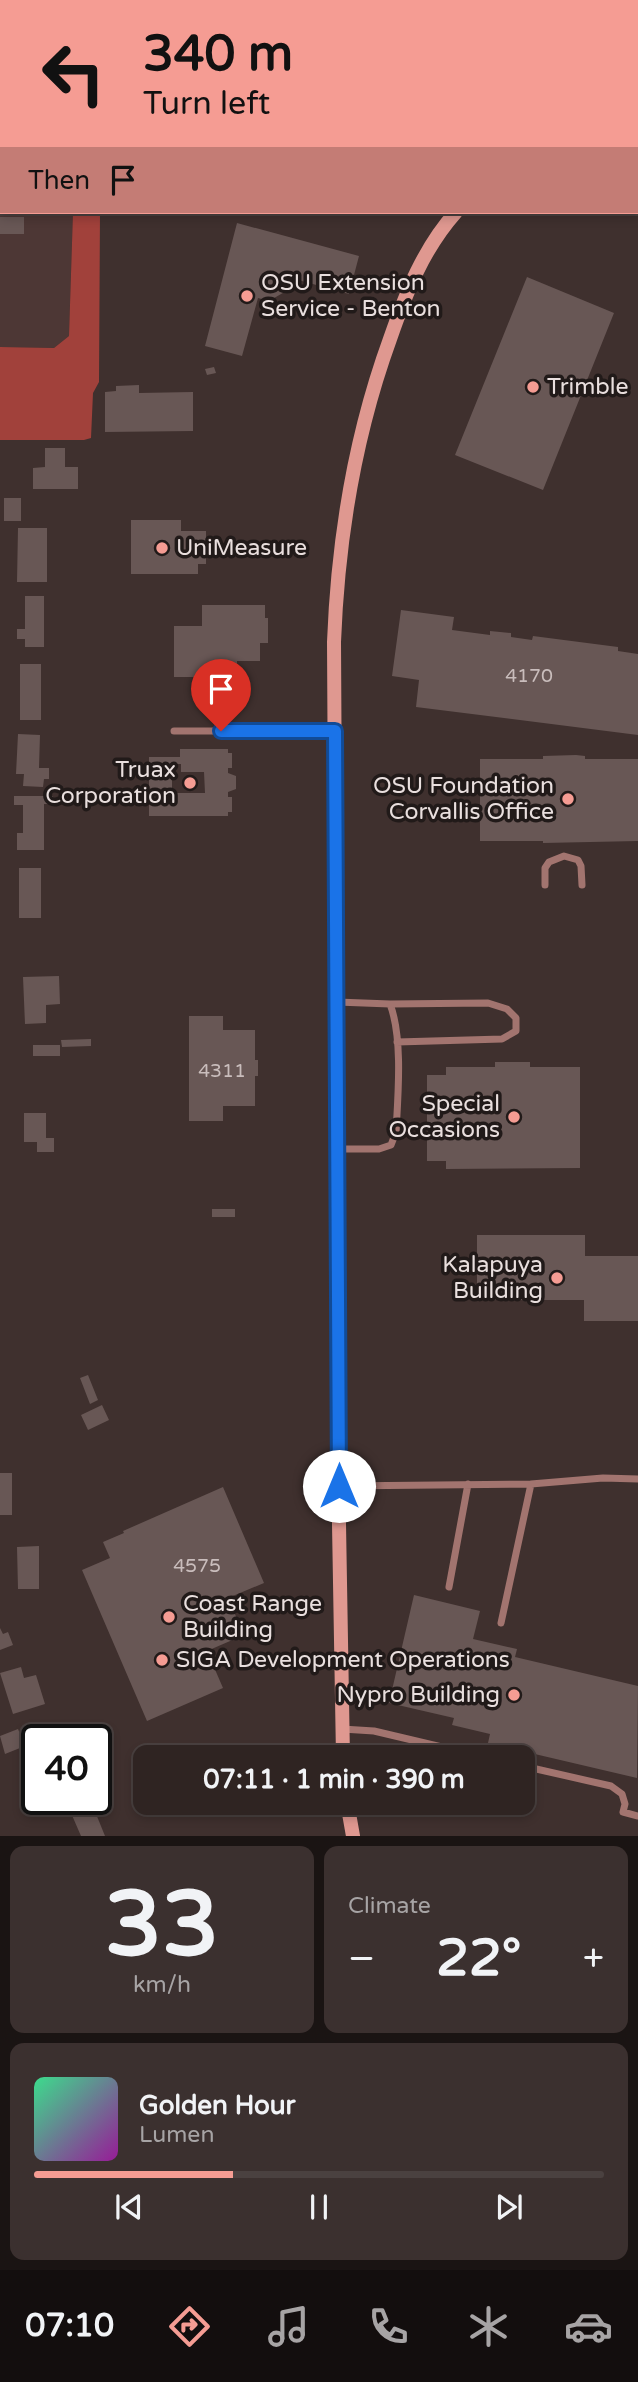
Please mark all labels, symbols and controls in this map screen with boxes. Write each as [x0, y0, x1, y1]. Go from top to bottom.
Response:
text: 340 m [143, 25, 293, 84]
icon: left [28, 28, 119, 119]
text: Turn left [143, 85, 270, 123]
icon: arrive [104, 161, 142, 199]
text: Then [28, 165, 90, 196]
place label: OSU Extension Service - Benton [261, 269, 441, 323]
marker: OSU Extension Service - Benton [239, 288, 255, 304]
place label: Trimble [547, 373, 629, 401]
marker: Trimble [525, 379, 541, 395]
place label: UniMeasure [176, 534, 307, 562]
marker: UniMeasure [154, 540, 170, 556]
pin [191, 659, 251, 731]
house number: 4170 [505, 665, 553, 687]
icon: arrive [202, 670, 240, 708]
place label: Truax Corporation [45, 756, 176, 810]
place label: OSU Foundation Corvallis Office [373, 772, 554, 826]
marker: Truax Corporation [182, 775, 198, 791]
marker: OSU Foundation Corvallis Office [560, 791, 576, 807]
house number: 4311 [198, 1060, 246, 1082]
place label: Special Occasions [389, 1090, 500, 1144]
marker: Special Occasions [506, 1109, 522, 1125]
place label: Kalapuya Building [442, 1251, 543, 1305]
marker: Kalapuya Building [549, 1270, 565, 1286]
position arrow [302, 1449, 376, 1523]
house number: 4575 [173, 1555, 221, 1577]
place label: Coast Range Building [183, 1590, 322, 1644]
marker: Coast Range Building [161, 1609, 177, 1625]
place label: SIGA Development Operations [176, 1646, 510, 1674]
marker: SIGA Development Operations [154, 1652, 170, 1668]
place label: Nypro Building [336, 1681, 500, 1709]
marker: Nypro Building [506, 1687, 522, 1703]
speed limit sign: 40 [21, 1724, 112, 1815]
text: 07:11 · 1 min · 390 m [203, 1764, 465, 1795]
text: 33 [105, 1870, 219, 1980]
text: Climate [348, 1892, 431, 1920]
text: 22° [436, 1927, 521, 1990]
text: − [348, 1936, 375, 1982]
text: + [583, 1936, 604, 1982]
text: km/h [133, 1971, 191, 1999]
text: Golden Hour [139, 2090, 296, 2121]
text: Lumen [139, 2121, 214, 2149]
icon: previous [110, 2188, 148, 2226]
icon: pause [300, 2188, 338, 2226]
icon: next [490, 2188, 528, 2226]
icon: directions [165, 2302, 214, 2351]
icon: music [264, 2302, 313, 2351]
icon: phone [364, 2302, 413, 2351]
icon: climate [464, 2302, 513, 2351]
icon: car [564, 2302, 613, 2351]
text: 07:10 [25, 2307, 114, 2345]

